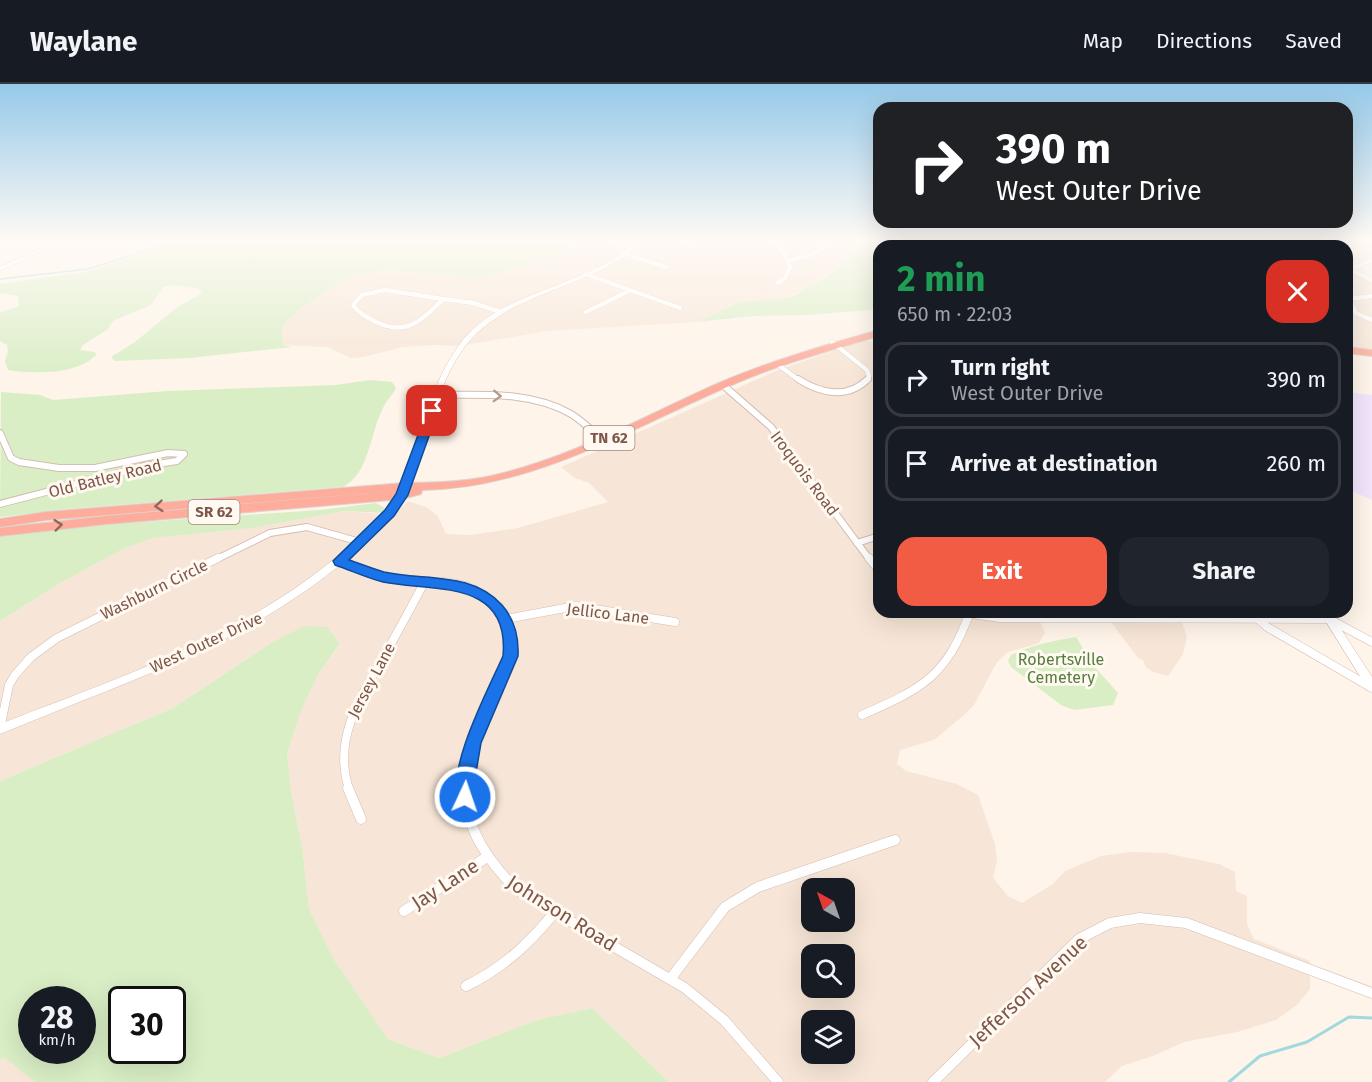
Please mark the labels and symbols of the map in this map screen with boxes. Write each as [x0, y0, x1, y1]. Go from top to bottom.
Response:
pin [406, 385, 457, 436]
one-way arrow [492, 390, 501, 402]
road number: TN 62 [584, 426, 634, 450]
street label: Iroquois Road [767, 427, 843, 519]
street label: Old Batley Road [47, 455, 164, 502]
one-way arrow [154, 500, 163, 513]
road number: SR 62 [188, 500, 240, 524]
one-way arrow [54, 519, 63, 532]
street label: Washburn Circle [98, 555, 211, 624]
street label: Jellico Lane [566, 599, 650, 628]
street label: West Outer Drive [147, 608, 265, 677]
street label: Jersey Lane [344, 639, 399, 721]
park label: Robertsville Cemetery [1018, 650, 1104, 687]
position arrow [433, 765, 497, 829]
street label: Jay Lane [407, 853, 483, 915]
street label: Johnson Road [502, 870, 622, 956]
north arrow [801, 878, 855, 932]
street label: Jefferson Avenue [964, 930, 1092, 1052]
speed limit sign: 30 [108, 986, 186, 1064]

